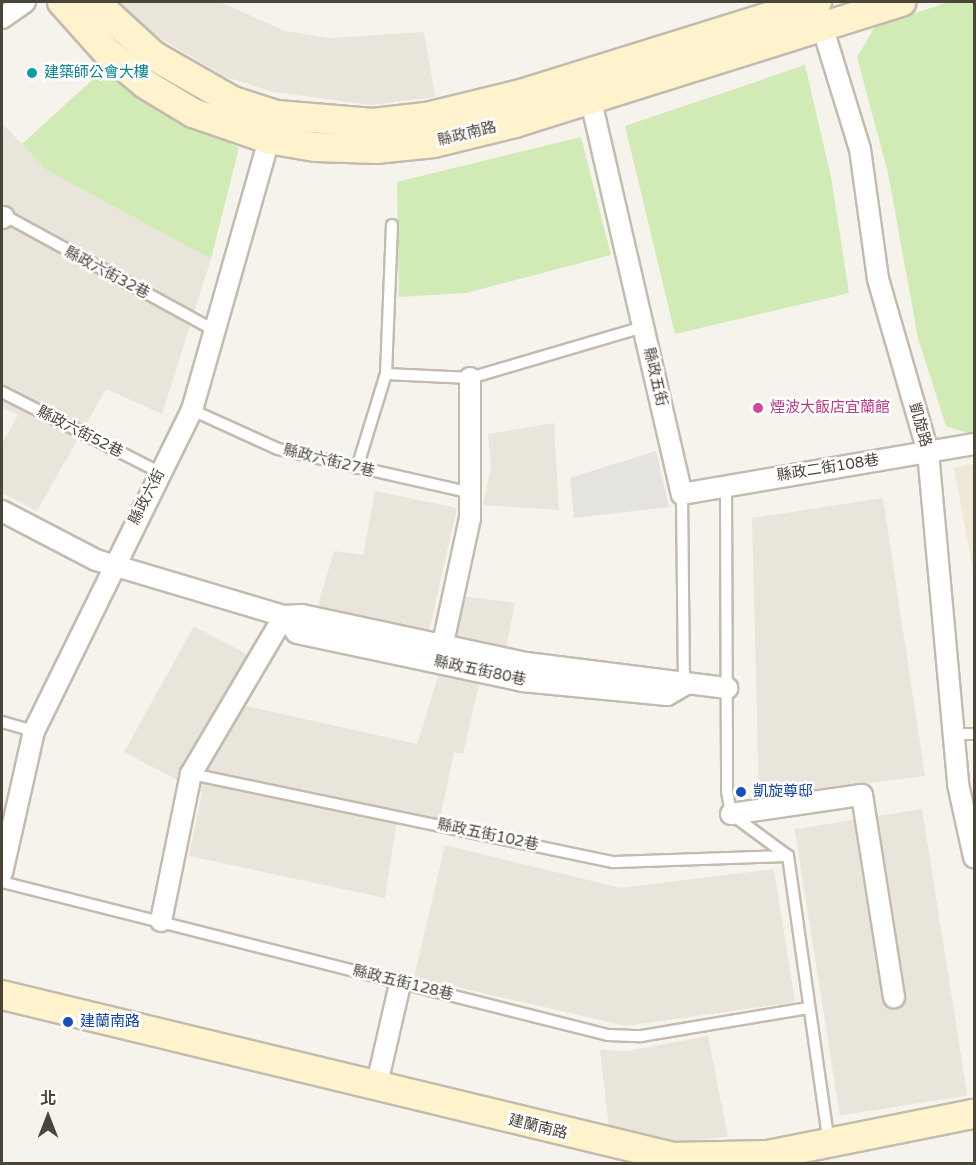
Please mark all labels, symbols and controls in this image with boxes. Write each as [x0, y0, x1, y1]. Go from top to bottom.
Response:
place label: 建築師公會大樓 [44, 64, 149, 82]
marker: 建築師公會大樓 [25, 66, 39, 80]
street label: 縣政南路 [436, 118, 498, 150]
street label: 縣政六街32巷 [61, 243, 153, 303]
street label: 縣政五街 [639, 346, 671, 408]
place label: 煙波大飯店宜蘭館 [770, 399, 890, 417]
marker: 煙波大飯店宜蘭館 [751, 401, 765, 415]
street label: 凱旋路 [905, 401, 935, 449]
street label: 縣政六街52巷 [34, 403, 126, 461]
street label: 縣政六街27巷 [281, 441, 377, 481]
street label: 縣政二街108巷 [776, 451, 880, 485]
street label: 縣政六街 [125, 466, 169, 528]
street label: 縣政五街80巷 [432, 652, 528, 690]
place label: 凱旋尊邸 [753, 783, 813, 801]
marker: 凱旋尊邸 [734, 785, 748, 799]
street label: 縣政五街102巷 [436, 815, 540, 855]
street label: 縣政五街128巷 [351, 962, 455, 1004]
place label: 建蘭南路 [80, 1013, 140, 1031]
marker: 建蘭南路 [61, 1015, 75, 1029]
north arrow [18, 1087, 78, 1147]
text: 北 [40, 1089, 56, 1109]
street label: 建蘭南路 [507, 1111, 569, 1143]

